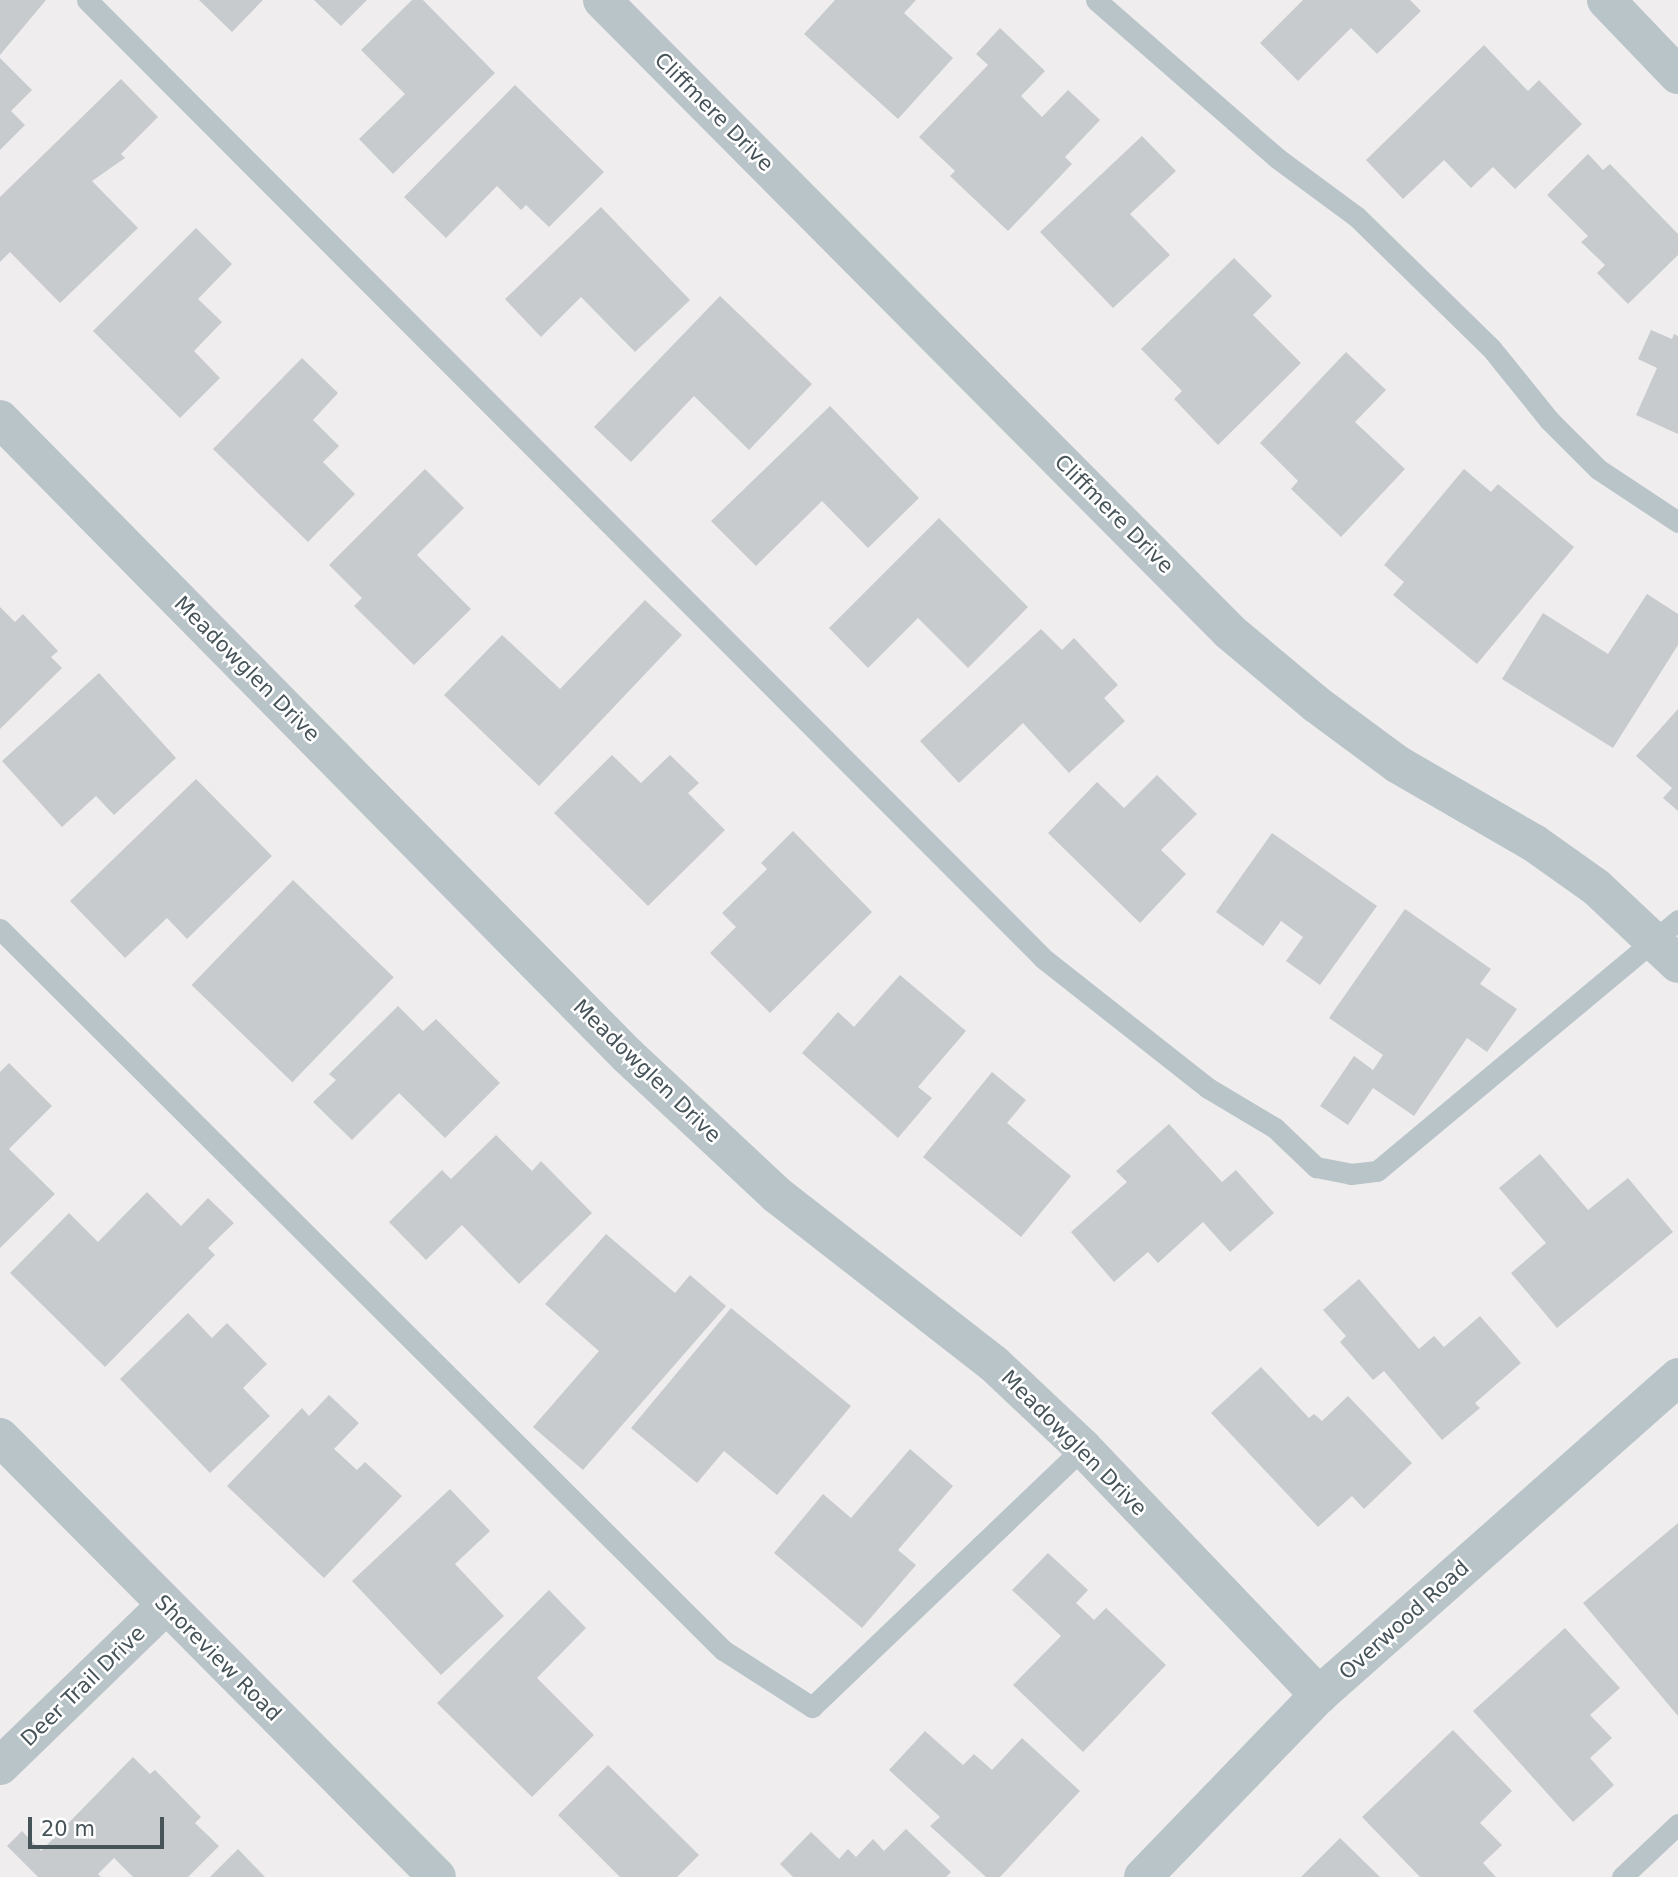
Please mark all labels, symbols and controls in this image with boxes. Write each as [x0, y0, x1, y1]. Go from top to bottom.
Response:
street label: Cliffmere Drive [649, 47, 779, 177]
street label: Cliffmere Drive [1049, 449, 1179, 579]
street label: Meadowglen Drive [169, 591, 325, 747]
street label: Meadowglen Drive [568, 994, 726, 1148]
street label: Meadowglen Drive [996, 1365, 1152, 1521]
street label: Overwood Road [1334, 1555, 1474, 1685]
street label: Shoreview Road [150, 1590, 286, 1726]
street label: Deer Trail Drive [16, 1620, 150, 1752]
scale bar [32, 1804, 168, 1848]
text: 20 m [41, 1817, 95, 1841]

